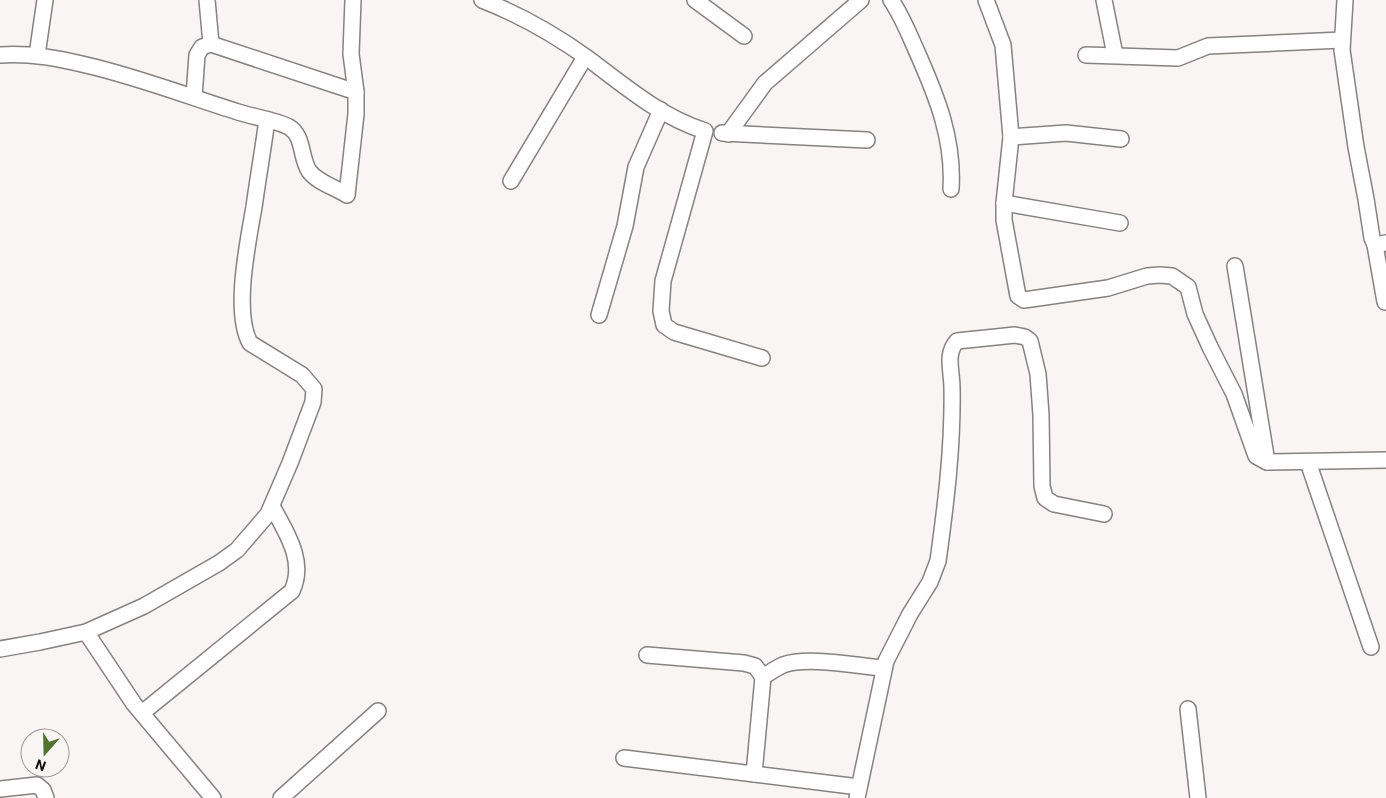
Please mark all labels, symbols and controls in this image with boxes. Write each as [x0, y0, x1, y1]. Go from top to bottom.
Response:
north arrow [20, 728, 70, 778]
text: N [33, 756, 48, 774]

